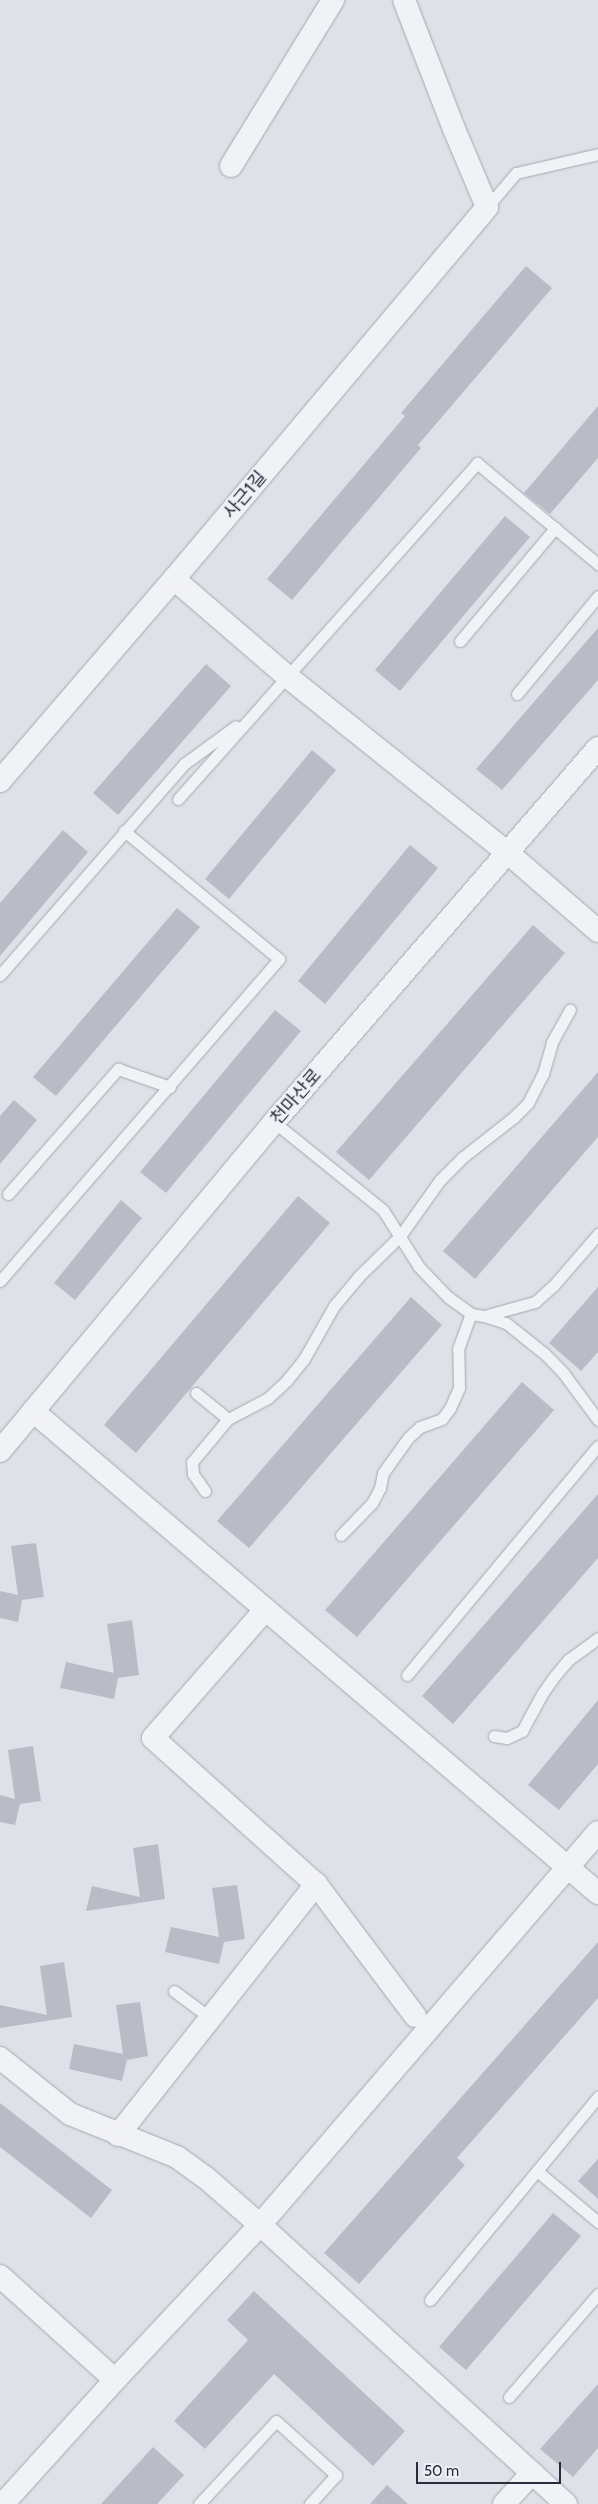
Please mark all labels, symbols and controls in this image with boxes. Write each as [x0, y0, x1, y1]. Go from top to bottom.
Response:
street label: 사근1길 [219, 467, 271, 523]
street label: 천마산로 [266, 1065, 326, 1129]
scale bar [418, 2452, 563, 2484]
text: 50 m [424, 2462, 459, 2480]

